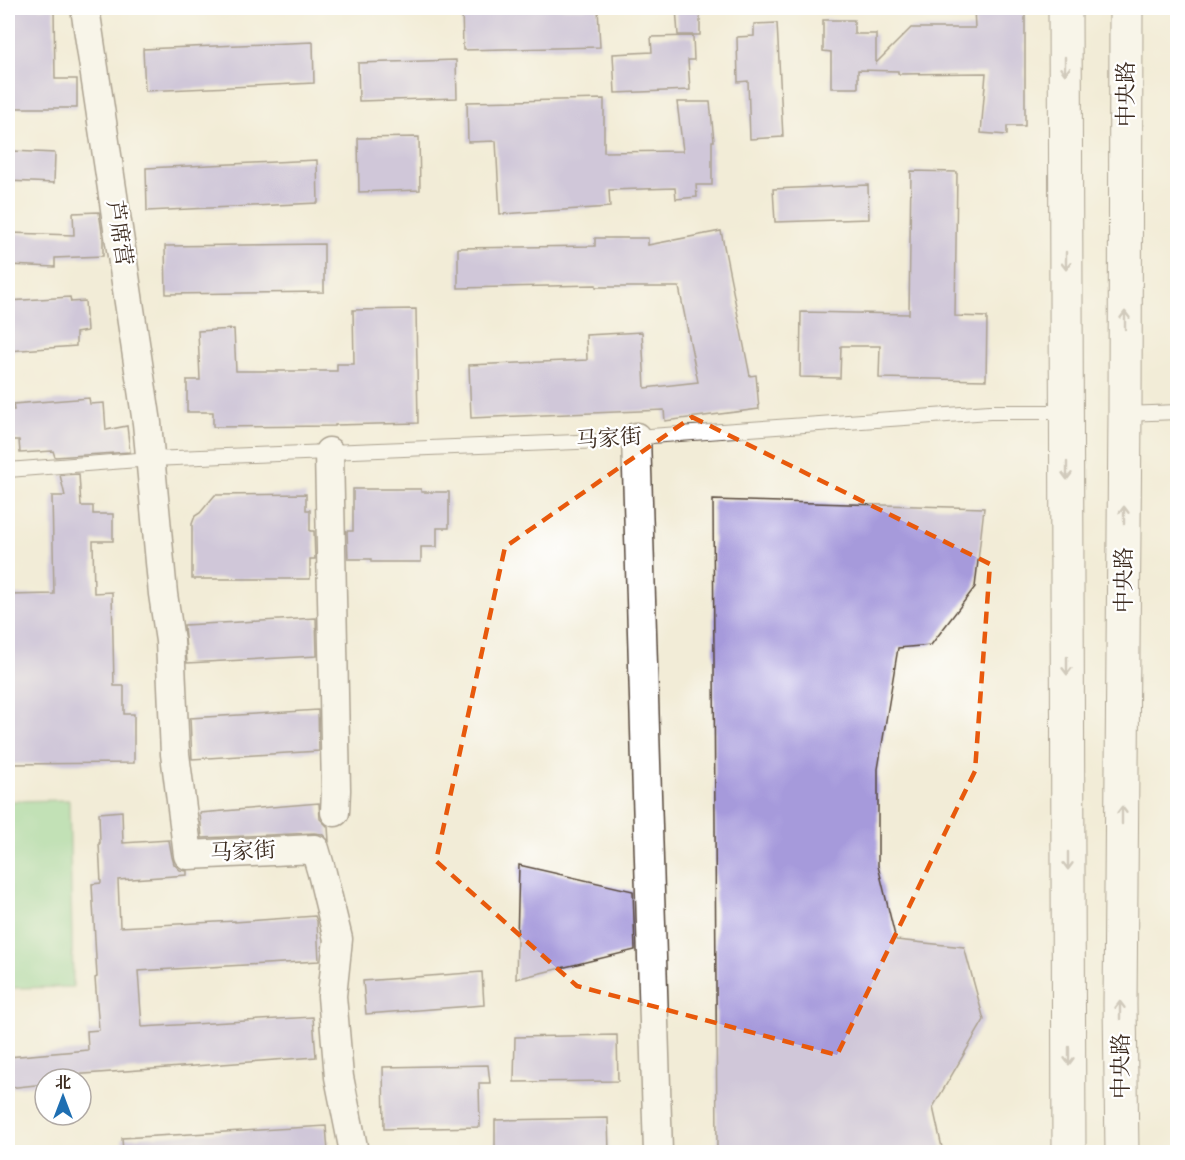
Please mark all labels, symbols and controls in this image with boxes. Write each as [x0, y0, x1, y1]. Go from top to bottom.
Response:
one-way arrow [1059, 55, 1071, 75]
street label: 中央路 [1113, 61, 1140, 127]
street label: 芦席营 [101, 198, 137, 268]
one-way arrow [1060, 250, 1072, 270]
one-way arrow [1119, 311, 1131, 331]
street label: 马家街 [575, 423, 643, 455]
one-way arrow [1061, 460, 1073, 480]
one-way arrow [1118, 506, 1130, 526]
street label: 中央路 [1111, 547, 1138, 613]
one-way arrow [1061, 655, 1073, 675]
one-way arrow [1116, 806, 1128, 826]
street label: 马家街 [209, 837, 277, 867]
one-way arrow [1062, 850, 1074, 870]
one-way arrow [1114, 1001, 1126, 1021]
street label: 中央路 [1108, 1033, 1135, 1099]
one-way arrow [1063, 1045, 1075, 1065]
north arrow [33, 1067, 93, 1127]
text: 北 [55, 1073, 71, 1093]

